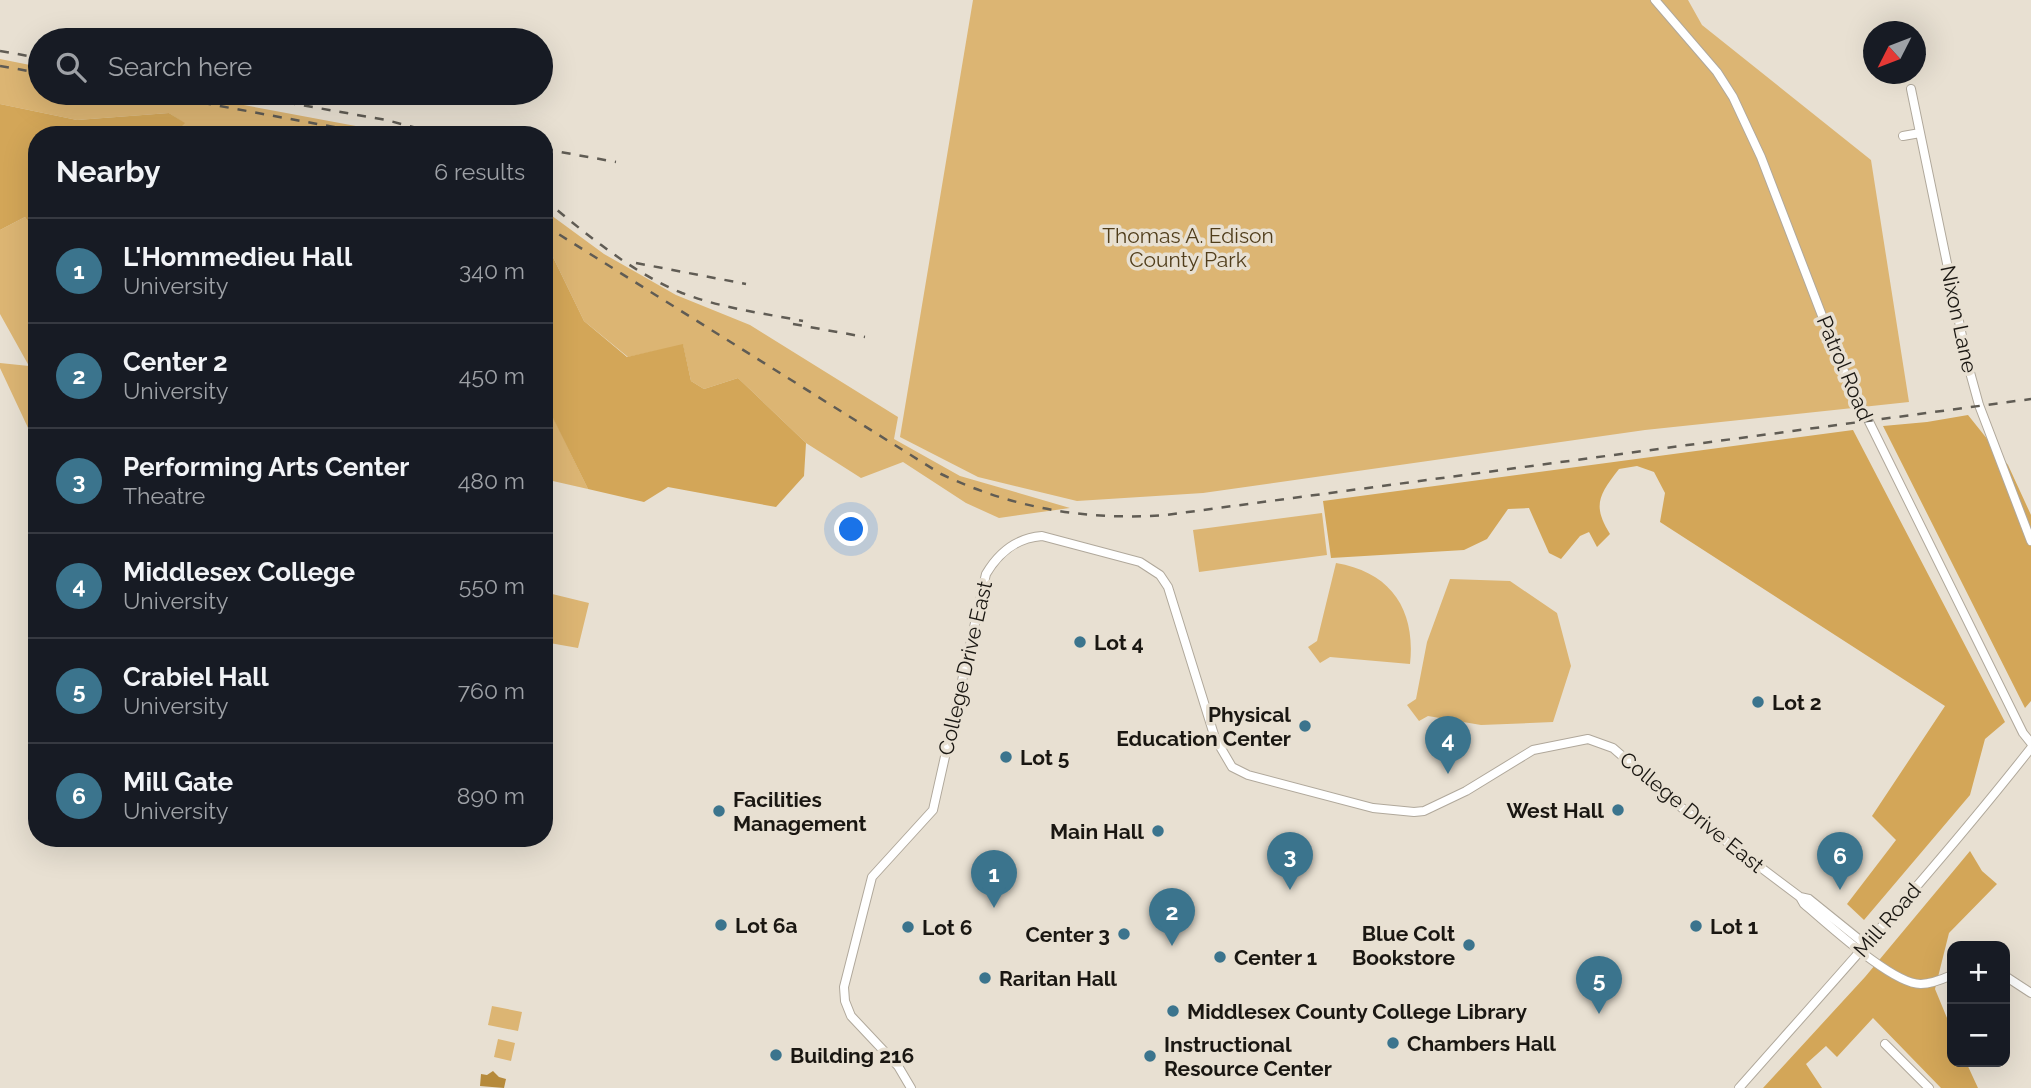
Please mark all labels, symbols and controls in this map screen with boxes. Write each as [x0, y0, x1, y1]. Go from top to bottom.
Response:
north arrow [1863, 21, 1926, 84]
search box [28, 28, 553, 105]
icon: search [52, 48, 90, 86]
text: Search here [108, 52, 252, 82]
text: Nearby [56, 154, 160, 189]
text: 6 results [434, 158, 525, 185]
park label: Thomas A. Edison County Park [1102, 223, 1274, 272]
text: L'Hommedieu Hall [123, 242, 352, 272]
text: 1 [73, 257, 85, 284]
text: 340 m [459, 257, 525, 284]
street label: Nixon Lane [1935, 263, 1983, 375]
text: University [123, 272, 228, 299]
street label: Patrol Road [1812, 312, 1878, 424]
text: Center 2 [123, 347, 228, 377]
text: 2 [73, 362, 85, 389]
text: 450 m [459, 362, 525, 389]
text: University [123, 377, 228, 404]
text: Performing Arts Center [123, 452, 409, 482]
text: 3 [73, 467, 85, 494]
text: 480 m [458, 467, 525, 494]
text: Theatre [123, 482, 205, 509]
your location [834, 512, 868, 546]
text: Middlesex College [123, 557, 355, 587]
text: 4 [72, 572, 86, 599]
text: 550 m [459, 572, 525, 599]
street label: College Drive East [933, 578, 997, 758]
text: University [123, 587, 228, 614]
place label: Lot 4 [1094, 630, 1144, 655]
marker: Lot 4 [1072, 634, 1088, 650]
text: Crabiel Hall [123, 662, 269, 692]
text: 5 [73, 677, 85, 704]
text: 760 m [458, 677, 525, 704]
place label: Lot 2 [1772, 690, 1822, 715]
text: University [123, 692, 228, 719]
marker: Lot 2 [1750, 694, 1766, 710]
place label: Physical Education Center [1116, 702, 1291, 751]
pin: 4 [1425, 716, 1471, 774]
marker: Physical Education Center [1297, 718, 1313, 734]
place label: Lot 5 [1020, 745, 1069, 770]
street label: College Drive East [1615, 746, 1769, 878]
marker: Lot 5 [998, 749, 1014, 765]
text: Mill Gate [123, 767, 233, 797]
text: 6 [72, 782, 86, 809]
text: 890 m [457, 782, 525, 809]
place label: Facilities Management [733, 787, 867, 836]
text: University [123, 797, 228, 824]
place label: West Hall [1506, 798, 1604, 823]
marker: West Hall [1610, 802, 1626, 818]
marker: Facilities Management [711, 803, 727, 819]
place label: Main Hall [1050, 819, 1144, 844]
marker: Main Hall [1150, 823, 1166, 839]
pin: 3 [1267, 832, 1313, 890]
pin: 6 [1817, 832, 1863, 890]
pin: 1 [971, 850, 1017, 908]
street label: Mill Road [1848, 878, 1926, 962]
pin: 2 [1149, 888, 1195, 946]
place label: Lot 6a [735, 913, 798, 938]
place label: Lot 1 [1710, 914, 1758, 939]
place label: Lot 6 [922, 915, 973, 940]
marker: Lot 6a [713, 917, 729, 933]
marker: Lot 1 [1688, 918, 1704, 934]
marker: Lot 6 [900, 919, 916, 935]
place label: Blue Colt Bookstore [1352, 921, 1455, 970]
place label: Center 3 [1026, 922, 1110, 947]
marker: Center 3 [1116, 926, 1132, 942]
marker: Blue Colt Bookstore [1461, 937, 1477, 953]
map controls [1947, 941, 2010, 1067]
button: + [1947, 941, 2010, 1004]
place label: Center 1 [1234, 945, 1317, 970]
marker: Center 1 [1212, 949, 1228, 965]
pin: 5 [1576, 956, 1622, 1014]
place label: Raritan Hall [999, 966, 1117, 991]
marker: Raritan Hall [977, 970, 993, 986]
place label: Middlesex County College Library [1187, 999, 1527, 1024]
marker: Middlesex County College Library [1165, 1003, 1181, 1019]
button: − [1947, 1004, 2010, 1067]
place label: Chambers Hall [1407, 1031, 1556, 1056]
place label: Instructional Resource Center [1164, 1032, 1332, 1081]
marker: Chambers Hall [1385, 1035, 1401, 1051]
place label: Building 216 [790, 1043, 914, 1068]
marker: Building 216 [768, 1047, 784, 1063]
marker: Instructional Resource Center [1142, 1048, 1158, 1064]

